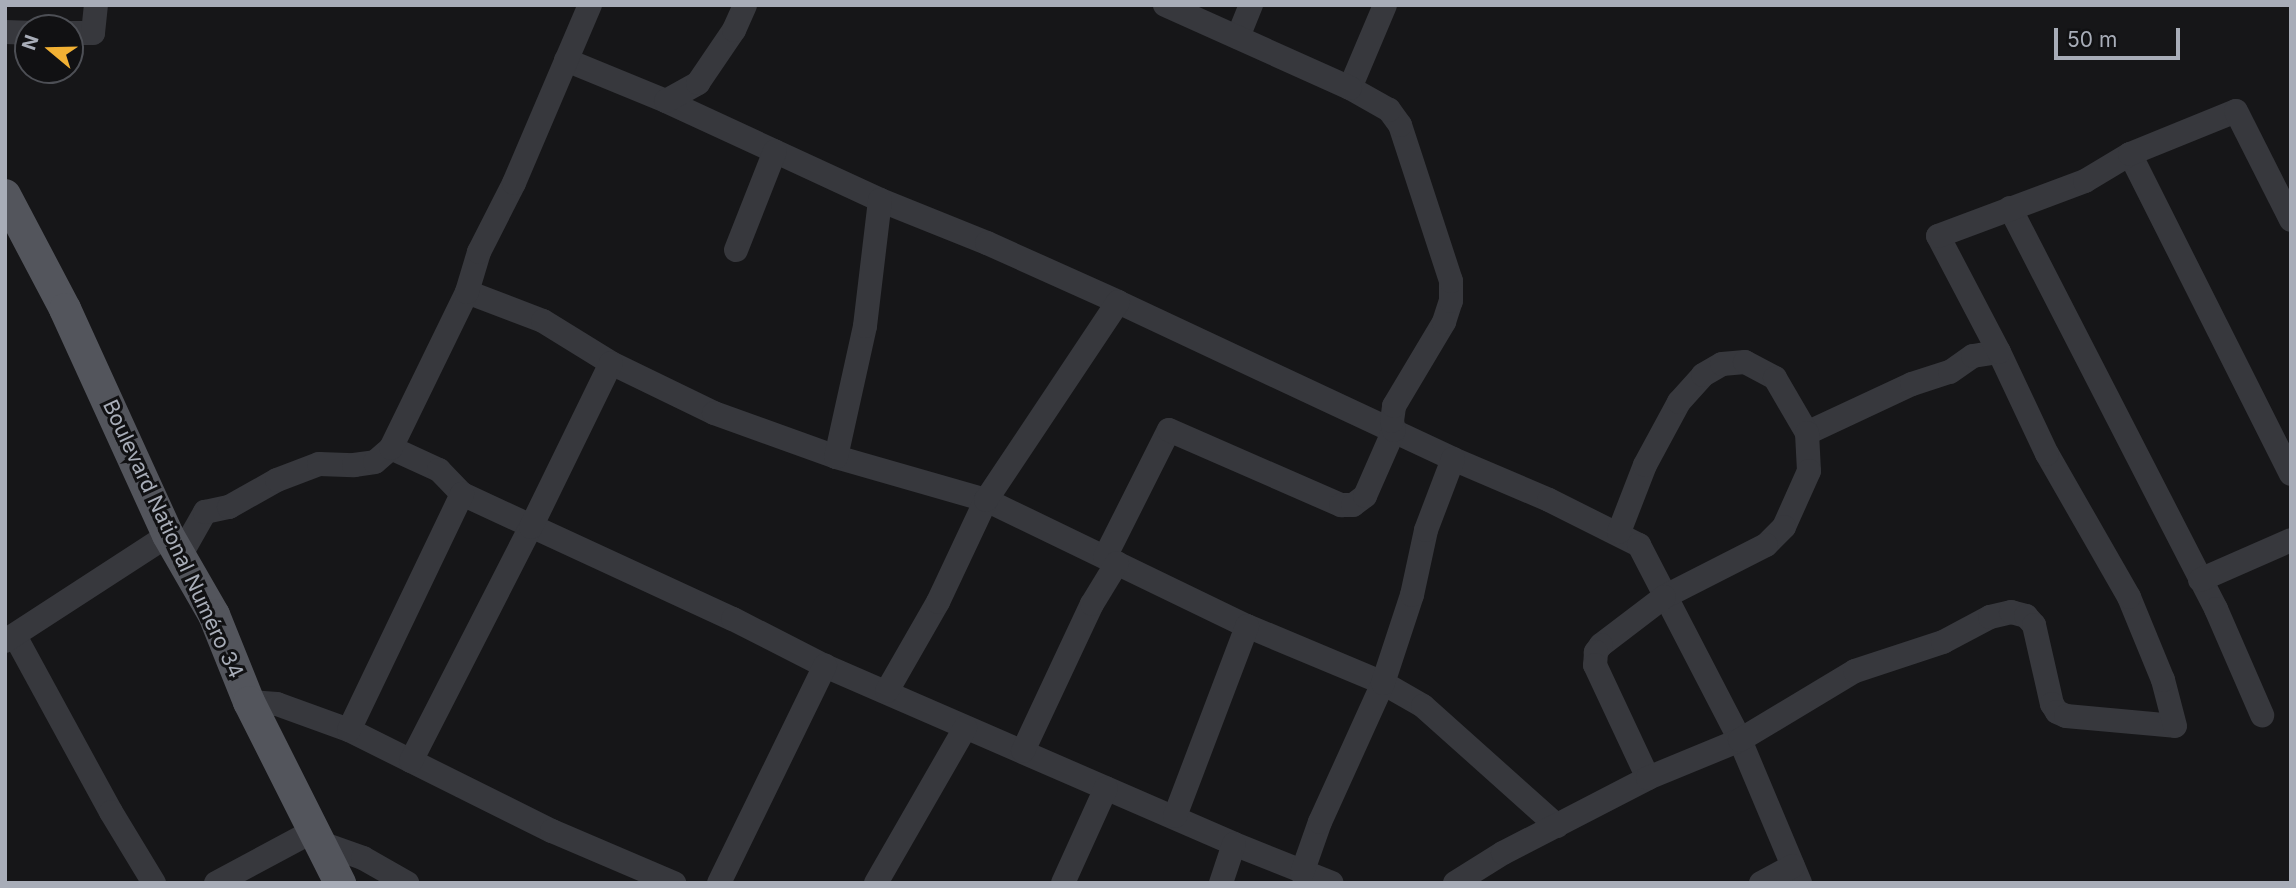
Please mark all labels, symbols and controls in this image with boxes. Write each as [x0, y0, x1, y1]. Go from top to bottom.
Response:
north arrow [14, 14, 84, 84]
scale bar [2058, 14, 2184, 58]
text: 50 m [2067, 27, 2117, 52]
text: N [17, 32, 44, 53]
street label: Boulevard National Numéro 34 [97, 396, 249, 682]

